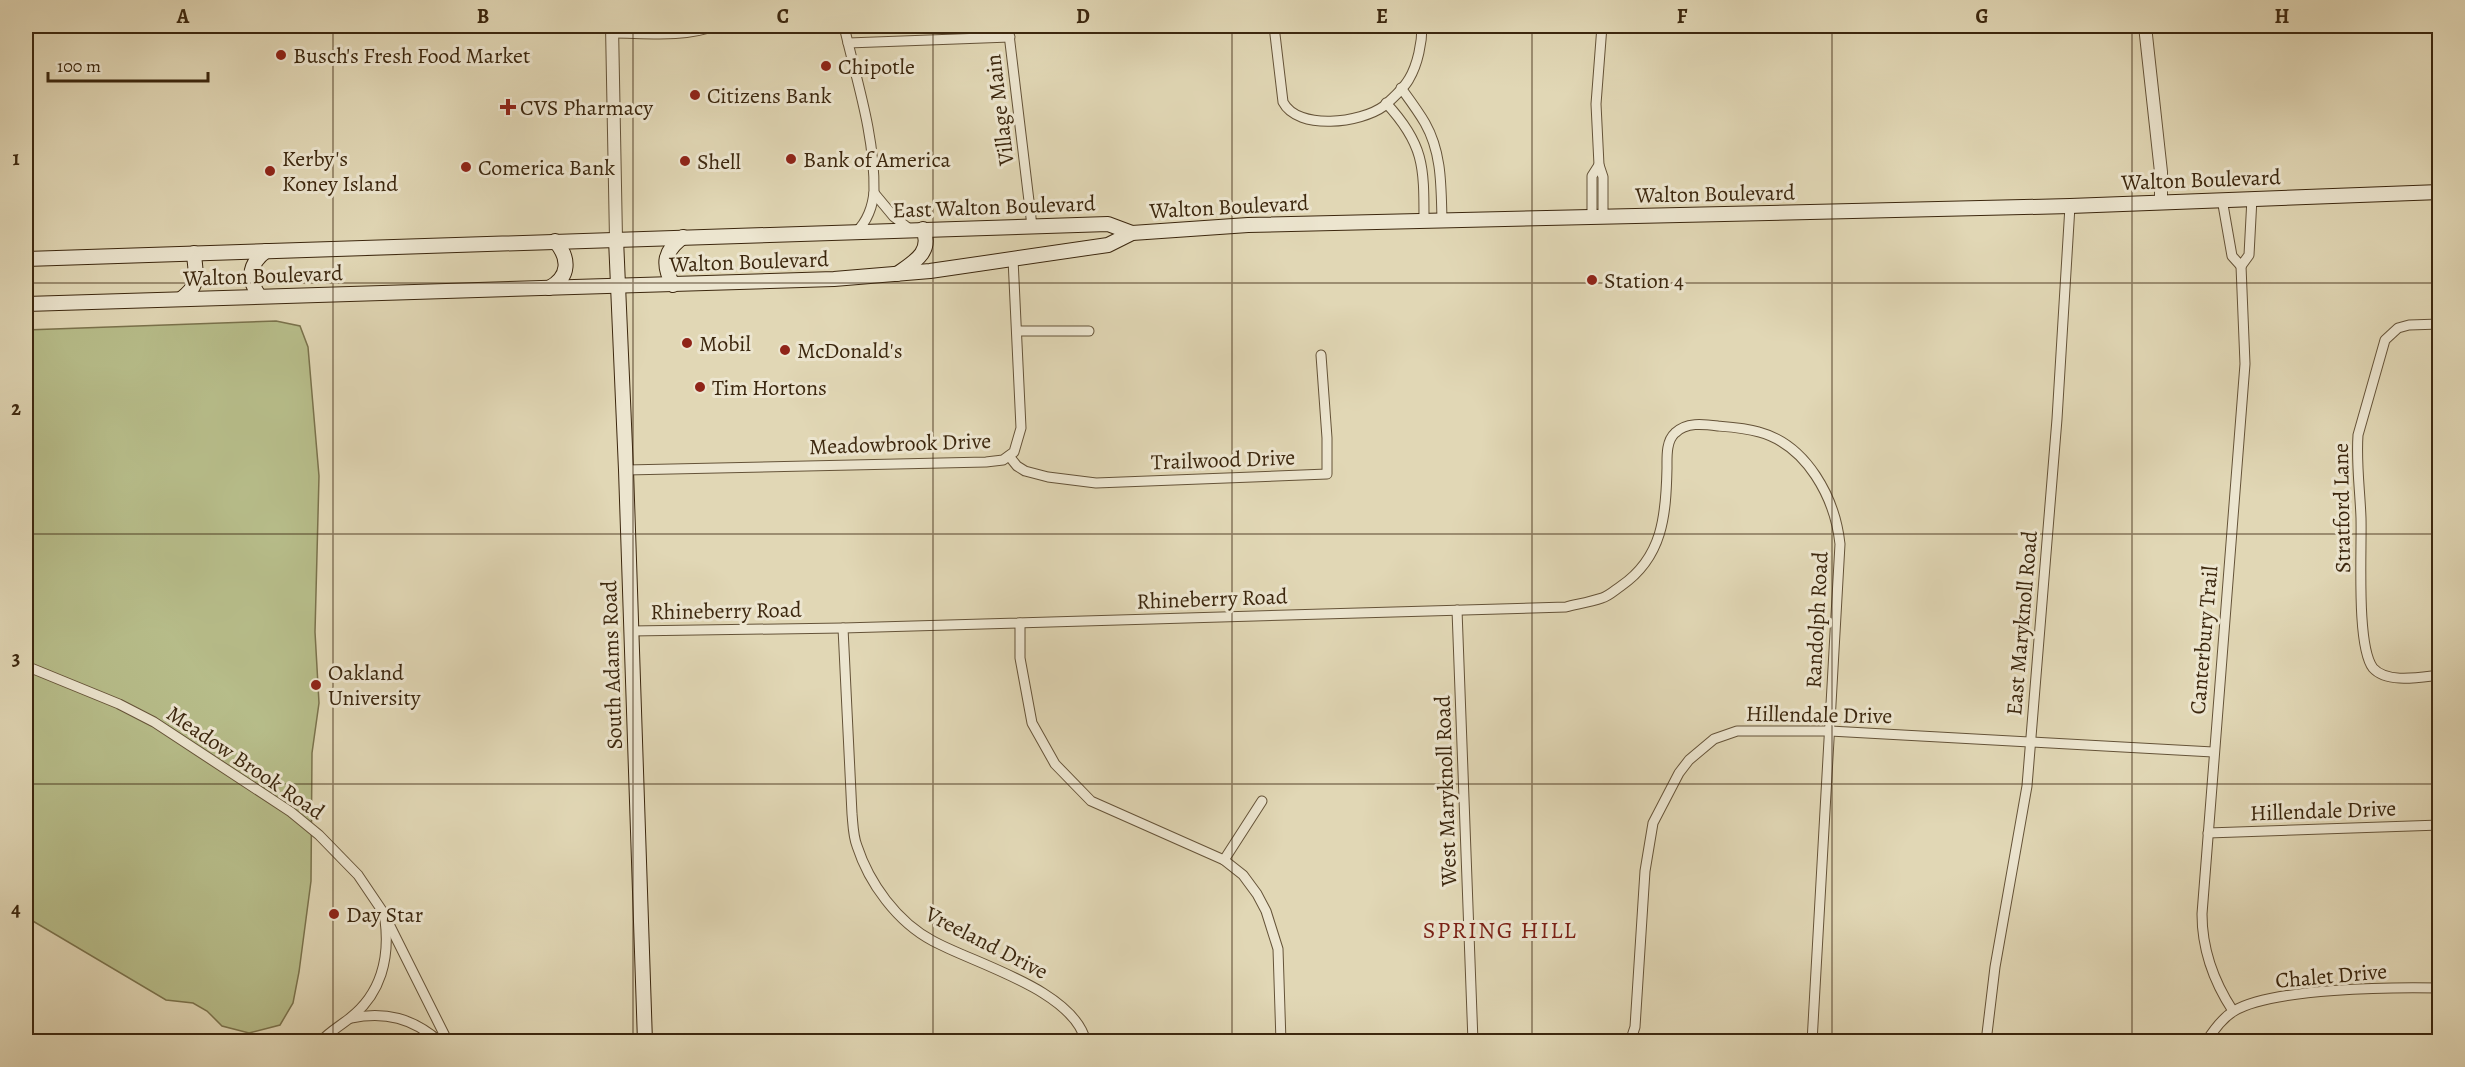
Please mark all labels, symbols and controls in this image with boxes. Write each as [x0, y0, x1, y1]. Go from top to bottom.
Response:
text: A [176, 3, 190, 30]
text: B [477, 3, 489, 30]
text: C [777, 3, 789, 30]
text: D [1076, 3, 1090, 30]
text: E [1376, 3, 1388, 30]
text: F [1677, 3, 1688, 30]
text: G [1975, 3, 1989, 30]
text: H [2275, 3, 2290, 30]
place label: Busch's Fresh Food Market [293, 41, 530, 71]
scale bar [48, 45, 208, 83]
marker: Busch's Fresh Food Market [274, 48, 288, 62]
place label: Chipotle [838, 52, 915, 82]
street label: Village Main [978, 53, 1022, 168]
text: 100 m [57, 54, 101, 78]
marker: Chipotle [819, 59, 833, 73]
place label: Citizens Bank [707, 81, 832, 111]
marker: Citizens Bank [688, 88, 702, 102]
place label: CVS Pharmacy [520, 93, 653, 123]
marker: CVS Pharmacy [501, 100, 515, 114]
place label: Kerby's Koney Island [282, 144, 398, 199]
text: 1 [12, 145, 20, 172]
place label: Bank of America [803, 145, 952, 175]
place label: Shell [697, 147, 741, 177]
marker: Bank of America [784, 152, 798, 166]
place label: Comerica Bank [478, 153, 615, 183]
marker: Shell [678, 154, 692, 168]
marker: Comerica Bank [459, 160, 473, 174]
street label: Walton Boulevard [2120, 162, 2282, 198]
marker: Kerby's Koney Island [263, 164, 277, 178]
street label: Walton Boulevard [1634, 178, 1795, 210]
street label: East Walton Boulevard [892, 188, 1096, 226]
street label: Walton Boulevard [1148, 188, 1310, 226]
street label: Walton Boulevard [668, 244, 830, 280]
street label: Walton Boulevard [182, 258, 344, 294]
place label: Station 4 [1604, 266, 1684, 296]
marker: Station 4 [1585, 273, 1599, 287]
place label: Mobil [699, 329, 751, 359]
marker: Mobil [680, 336, 694, 350]
place label: McDonald's [797, 336, 903, 366]
marker: McDonald's [778, 343, 792, 357]
place label: Tim Hortons [712, 373, 827, 403]
marker: Tim Hortons [693, 380, 707, 394]
text: 2 [11, 395, 21, 422]
street label: Meadowbrook Drive [808, 426, 992, 462]
street label: Trailwood Drive [1151, 442, 1296, 478]
street label: Stratford Lane [2326, 443, 2358, 573]
street label: East Maryknoll Road [1999, 529, 2045, 717]
street label: Randolph Road [1798, 551, 1836, 689]
street label: Canterbury Trail [2183, 565, 2225, 716]
street label: South Adams Road [594, 580, 630, 750]
street label: Rhineberry Road [1136, 581, 1288, 617]
street label: Rhineberry Road [650, 595, 802, 627]
text: 3 [12, 645, 20, 672]
place label: Oakland University [328, 658, 421, 713]
marker: Oakland University [309, 678, 323, 692]
street label: West Maryknoll Road [1428, 695, 1464, 888]
street label: Meadow Brook Road [160, 699, 331, 827]
street label: Hillendale Drive [1746, 699, 1892, 731]
street label: Hillendale Drive [2249, 793, 2397, 829]
text: 4 [11, 896, 21, 923]
street label: Vreeland Drive [919, 899, 1053, 987]
place label: Day Star [346, 900, 423, 930]
marker: Day Star [327, 907, 341, 921]
district label: SPRING HILL [1423, 914, 1577, 946]
street label: Chalet Drive [2274, 956, 2388, 996]

